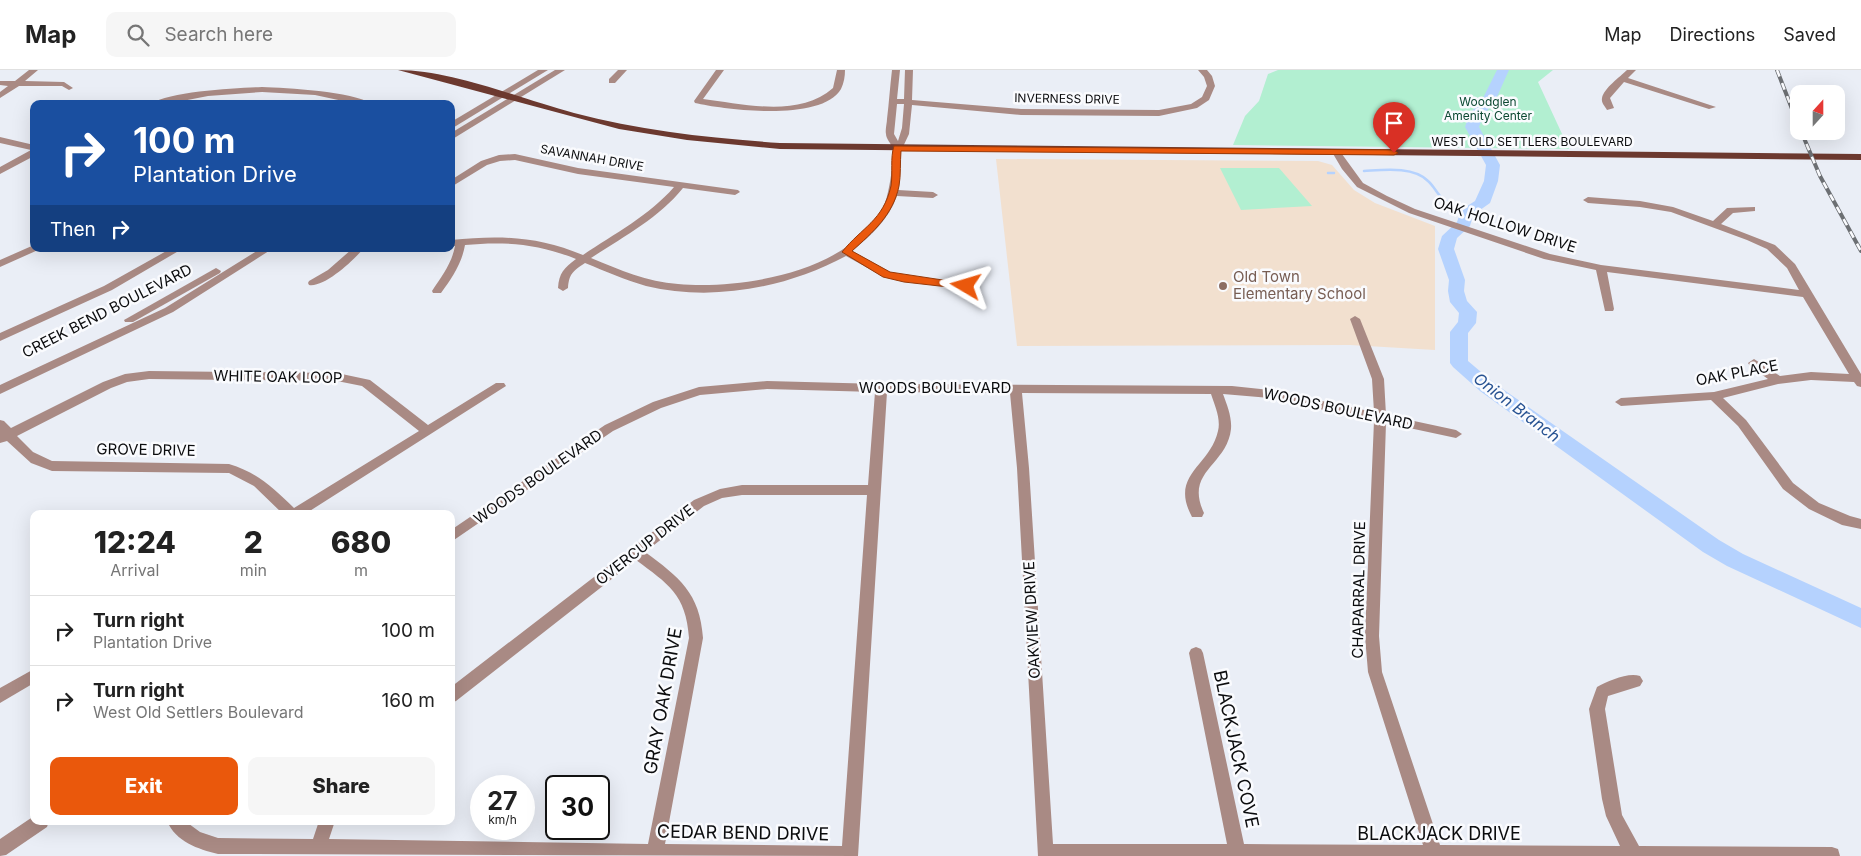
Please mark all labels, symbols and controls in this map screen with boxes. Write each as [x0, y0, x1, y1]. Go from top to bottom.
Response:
search box [106, 12, 456, 57]
text: Map [25, 20, 76, 49]
icon: search [124, 21, 152, 49]
text: Search here [164, 23, 273, 46]
text: Map [1604, 24, 1642, 45]
text: Directions [1670, 24, 1755, 45]
text: Saved [1783, 24, 1836, 45]
north arrow [1790, 85, 1845, 140]
map controls [1790, 85, 1845, 140]
street label: INVERNESS DRIVE [1014, 90, 1120, 107]
park label: Woodglen Amenity Center [1444, 94, 1533, 123]
pin [1373, 102, 1415, 153]
icon: arrive [1380, 109, 1408, 137]
text: 100 m [133, 119, 236, 161]
icon: right [50, 120, 115, 185]
street label: WEST OLD SETTLERS BOULEVARD [1431, 134, 1633, 149]
street label: SAVANNAH DRIVE [539, 141, 645, 174]
text: Plantation Drive [133, 161, 297, 187]
street label: OAK HOLLOW DRIVE [1431, 192, 1579, 257]
icon: right [106, 215, 134, 243]
text: Then [50, 218, 96, 241]
street label: CREEK BEND BOULEVARD [19, 259, 195, 362]
position arrow [939, 259, 991, 311]
place label: Old Town Elementary School [1233, 267, 1366, 303]
marker: Old Town Elementary School [1217, 280, 1229, 292]
street label: OAK PLACE [1694, 355, 1780, 390]
street label: WHITE OAK LOOP [213, 366, 343, 387]
water label: Onion Branch [1470, 368, 1564, 446]
street label: WOODS BOULEVARD [859, 378, 1011, 397]
street label: WOODS BOULEVARD [1262, 383, 1415, 434]
street label: WOODS BOULEVARD [470, 425, 606, 528]
street label: GROVE DRIVE [96, 439, 196, 460]
street label: OVERCUP DRIVE [592, 500, 698, 589]
street label: CHAPARRAL DRIVE [1348, 521, 1369, 659]
text: 12:24 [94, 524, 176, 560]
text: 2 [244, 524, 263, 560]
text: 680 [331, 524, 391, 560]
text: Arrival [110, 560, 159, 580]
text: min [240, 560, 267, 580]
text: m [354, 560, 368, 580]
street label: OAKVIEW DRIVE [1019, 561, 1044, 679]
text: Turn right [93, 609, 184, 632]
icon: right [50, 617, 78, 645]
text: 100 m [381, 619, 435, 642]
street label: GRAY OAK DRIVE [639, 626, 686, 776]
text: Plantation Drive [93, 632, 212, 652]
street label: BLACKJACK COVE [1210, 668, 1263, 830]
text: Turn right [93, 679, 184, 702]
icon: right [50, 687, 78, 715]
text: 160 m [382, 689, 435, 712]
text: West Old Settlers Boulevard [93, 702, 304, 722]
button: Exit [50, 757, 238, 815]
button: Share [248, 757, 435, 815]
speed limit sign: 30 [545, 775, 610, 840]
text: 27 [487, 786, 518, 816]
text: km/h [488, 812, 517, 827]
street label: CEDAR BEND DRIVE [657, 820, 829, 845]
street label: BLACKJACK DRIVE [1357, 823, 1521, 844]

